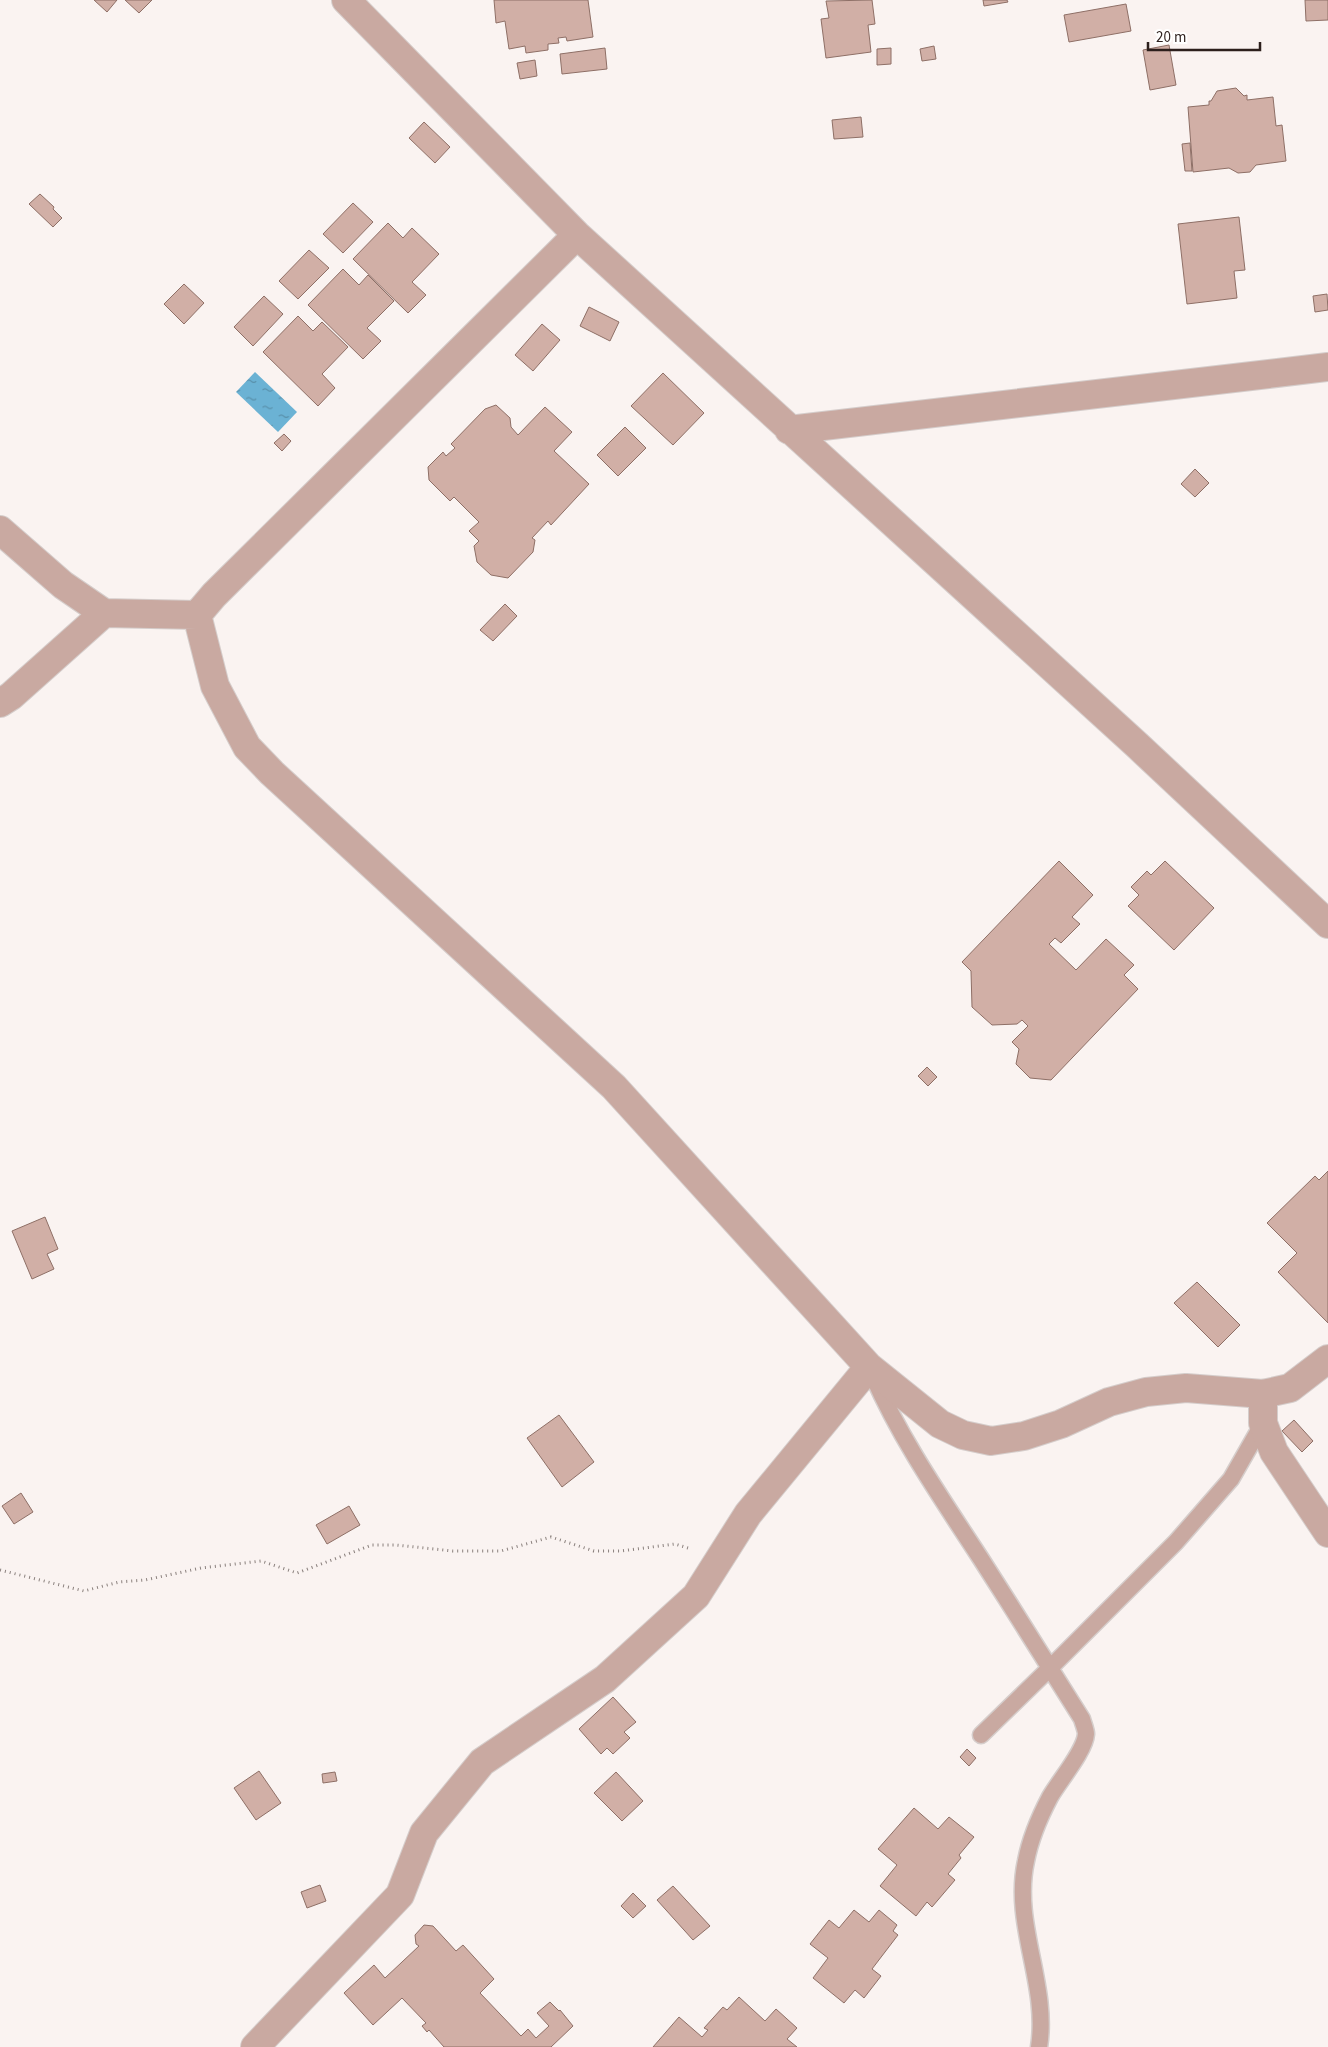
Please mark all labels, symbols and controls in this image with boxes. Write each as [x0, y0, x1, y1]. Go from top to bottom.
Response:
scale bar [1148, 20, 1260, 52]
text: 20 m [1156, 27, 1186, 48]

